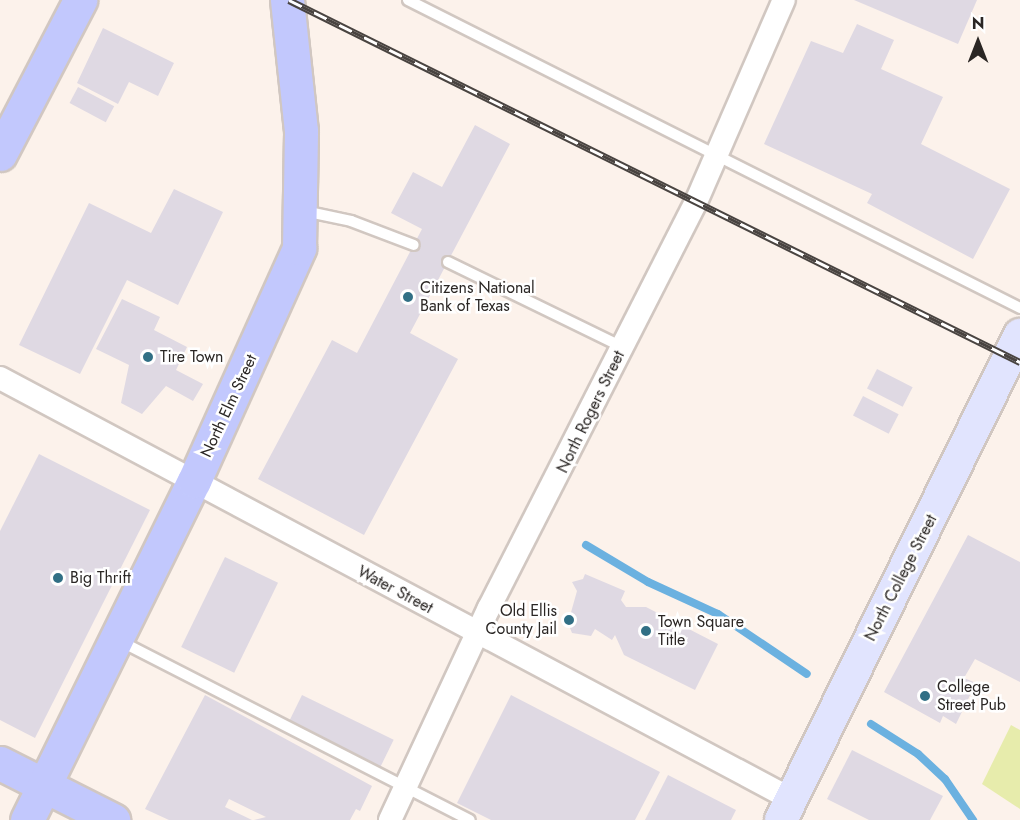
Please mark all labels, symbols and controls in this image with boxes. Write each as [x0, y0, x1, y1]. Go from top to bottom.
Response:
north arrow [948, 12, 1008, 72]
text: N [972, 12, 984, 35]
place label: Citizens National Bank of Texas [420, 278, 535, 316]
marker: Citizens National Bank of Texas [401, 290, 415, 304]
place label: Tire Town [160, 347, 224, 367]
street label: North Rogers Street [553, 348, 629, 476]
marker: Tire Town [141, 350, 155, 364]
street label: North Elm Street [197, 351, 261, 461]
street label: North College Street [861, 512, 941, 644]
street label: Water Street [354, 562, 436, 618]
place label: Big Thrift [70, 568, 131, 588]
marker: Big Thrift [51, 571, 65, 585]
place label: Old Ellis County Jail [485, 601, 557, 639]
place label: Town Square Title [658, 612, 744, 650]
marker: Old Ellis County Jail [562, 613, 576, 627]
marker: Town Square Title [639, 624, 653, 638]
place label: College Street Pub [937, 677, 1006, 715]
marker: College Street Pub [918, 689, 932, 703]

